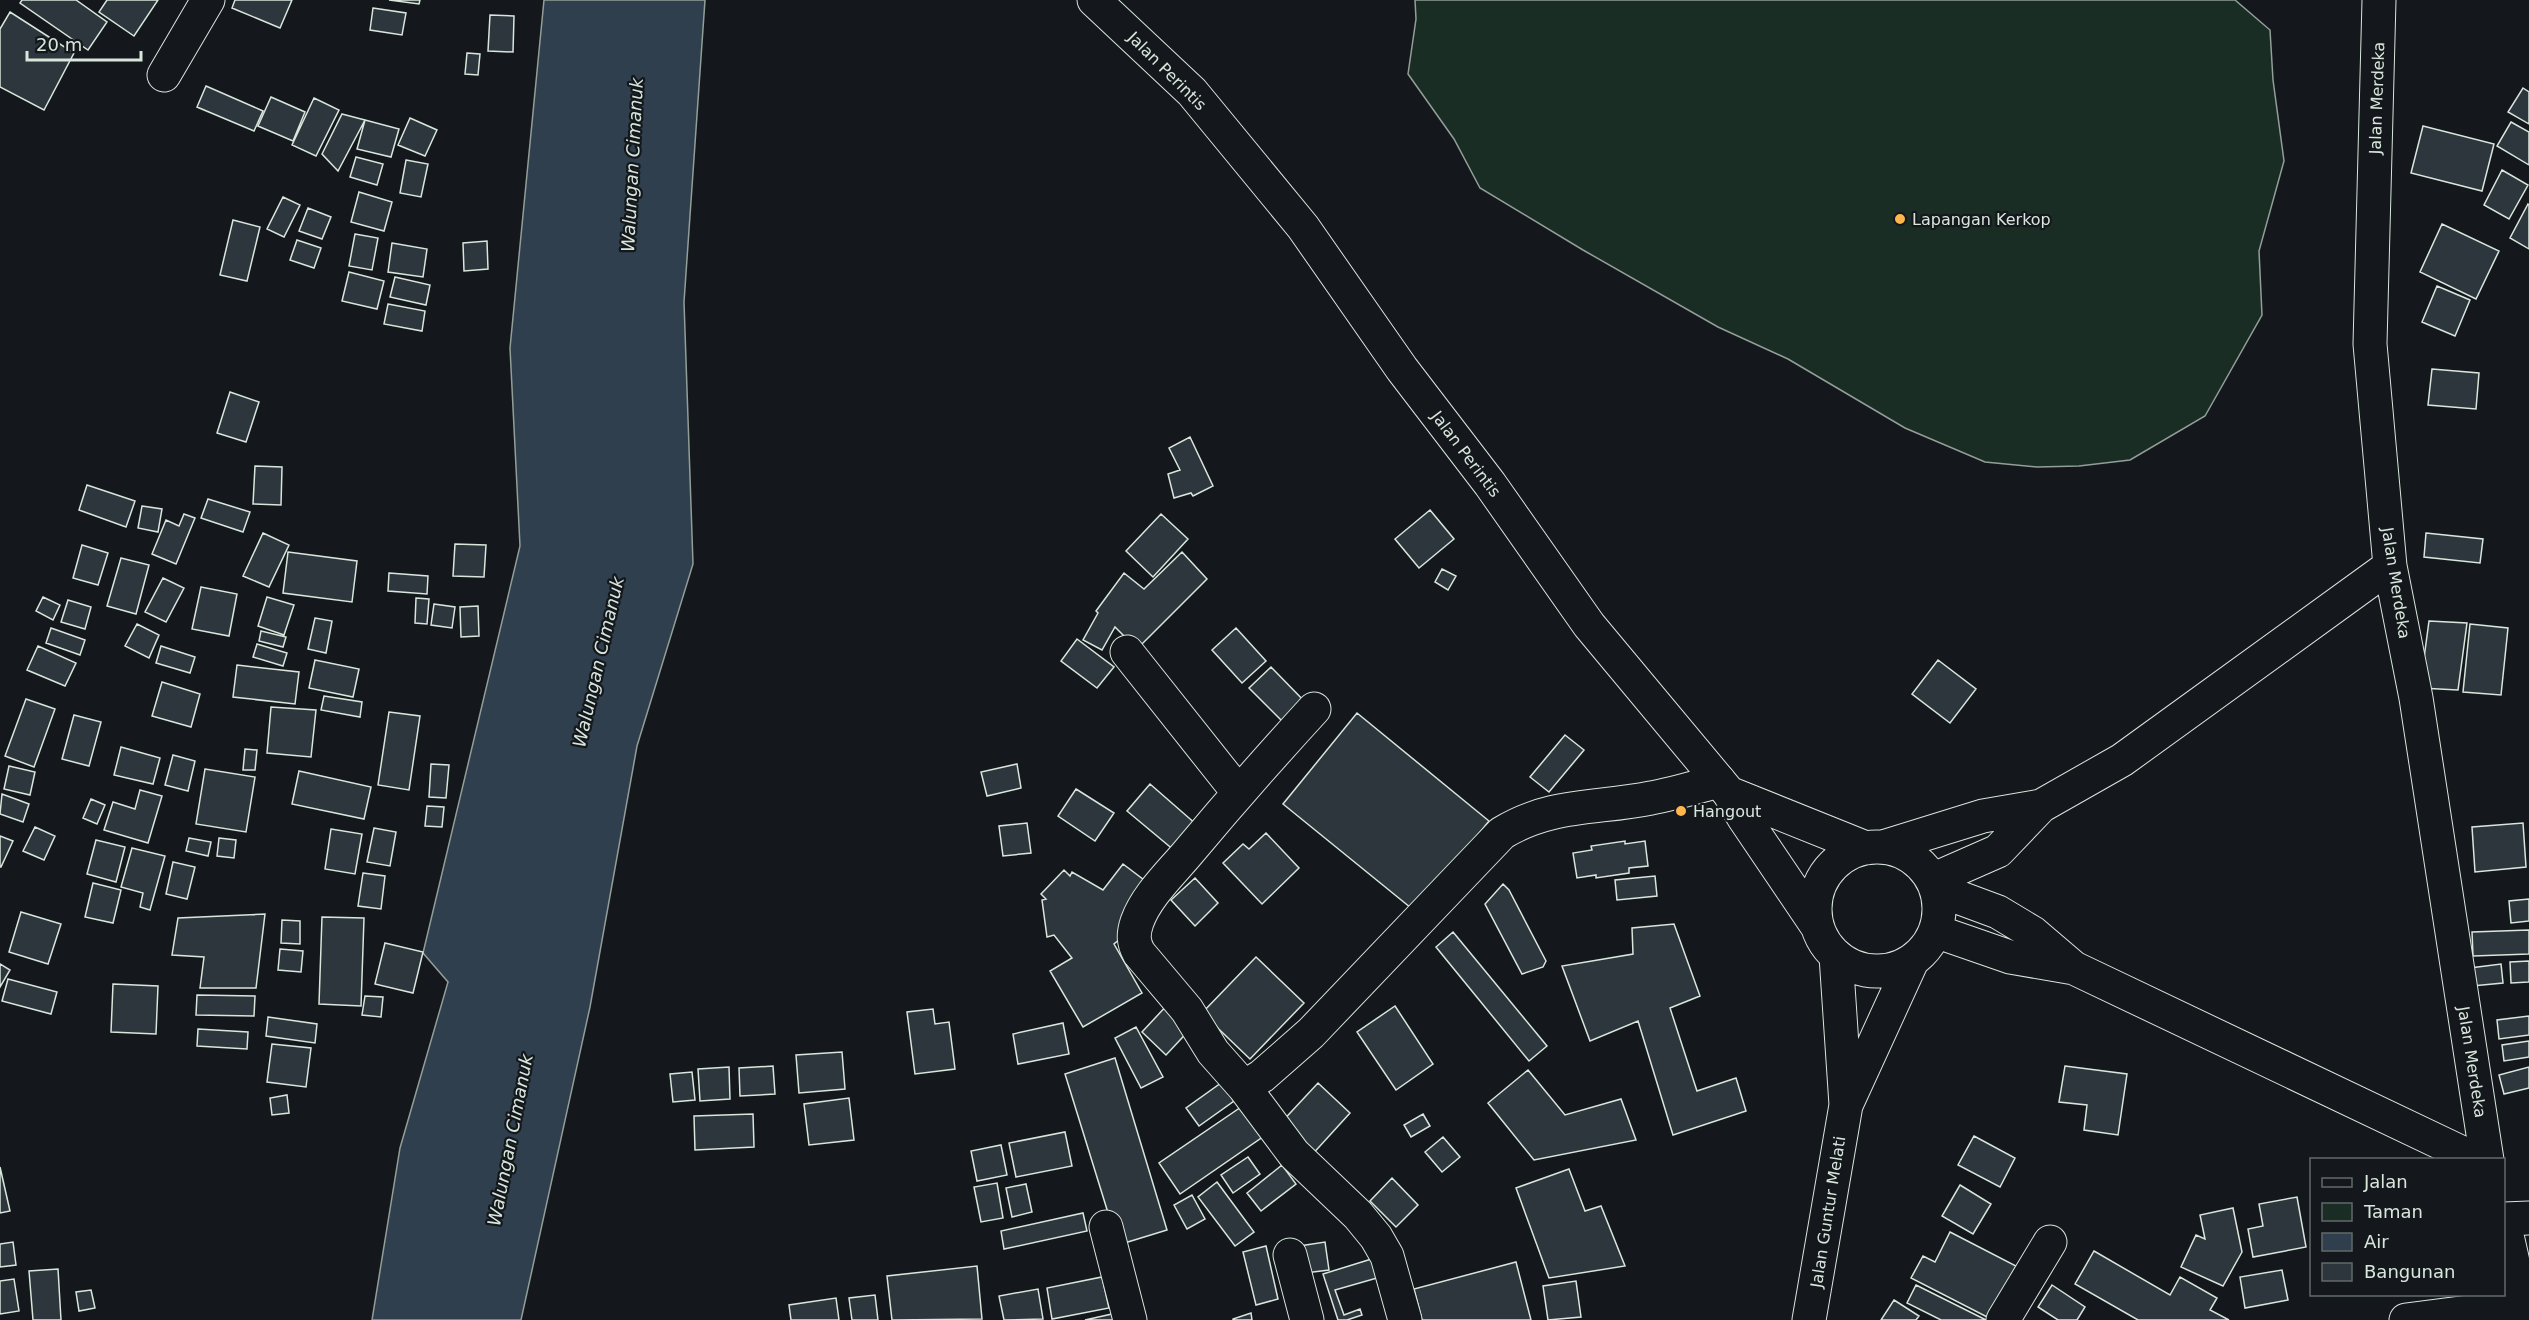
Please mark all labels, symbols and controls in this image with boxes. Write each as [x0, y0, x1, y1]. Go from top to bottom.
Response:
scale bar [27, 24, 141, 62]
street label: Jalan Perintis [1123, 27, 1210, 114]
text: 20 m [36, 34, 82, 55]
street label: Jalan Merdeka [2366, 41, 2388, 156]
water label: Walungan Cimanuk [617, 76, 647, 253]
place label: Lapangan Kerkop [1912, 210, 2051, 229]
marker: Lapangan Kerkop [1893, 212, 1907, 226]
street label: Jalan Perintis [1427, 406, 1505, 501]
street label: Jalan Merdeka [2378, 525, 2414, 640]
water label: Walungan Cimanuk [568, 573, 628, 749]
place label: Hangout [1693, 802, 1761, 821]
marker: Hangout [1674, 804, 1688, 818]
street label: Jalan Merdeka [2454, 1004, 2490, 1119]
water label: Walungan Cimanuk [483, 1051, 537, 1228]
street label: Jalan Guntur Melati [1806, 1135, 1849, 1290]
legend [2310, 1158, 2505, 1296]
text: Jalan [2363, 1171, 2408, 1192]
text: Taman [2363, 1201, 2423, 1222]
text: Air [2364, 1231, 2389, 1252]
text: Bangunan [2364, 1261, 2455, 1282]

